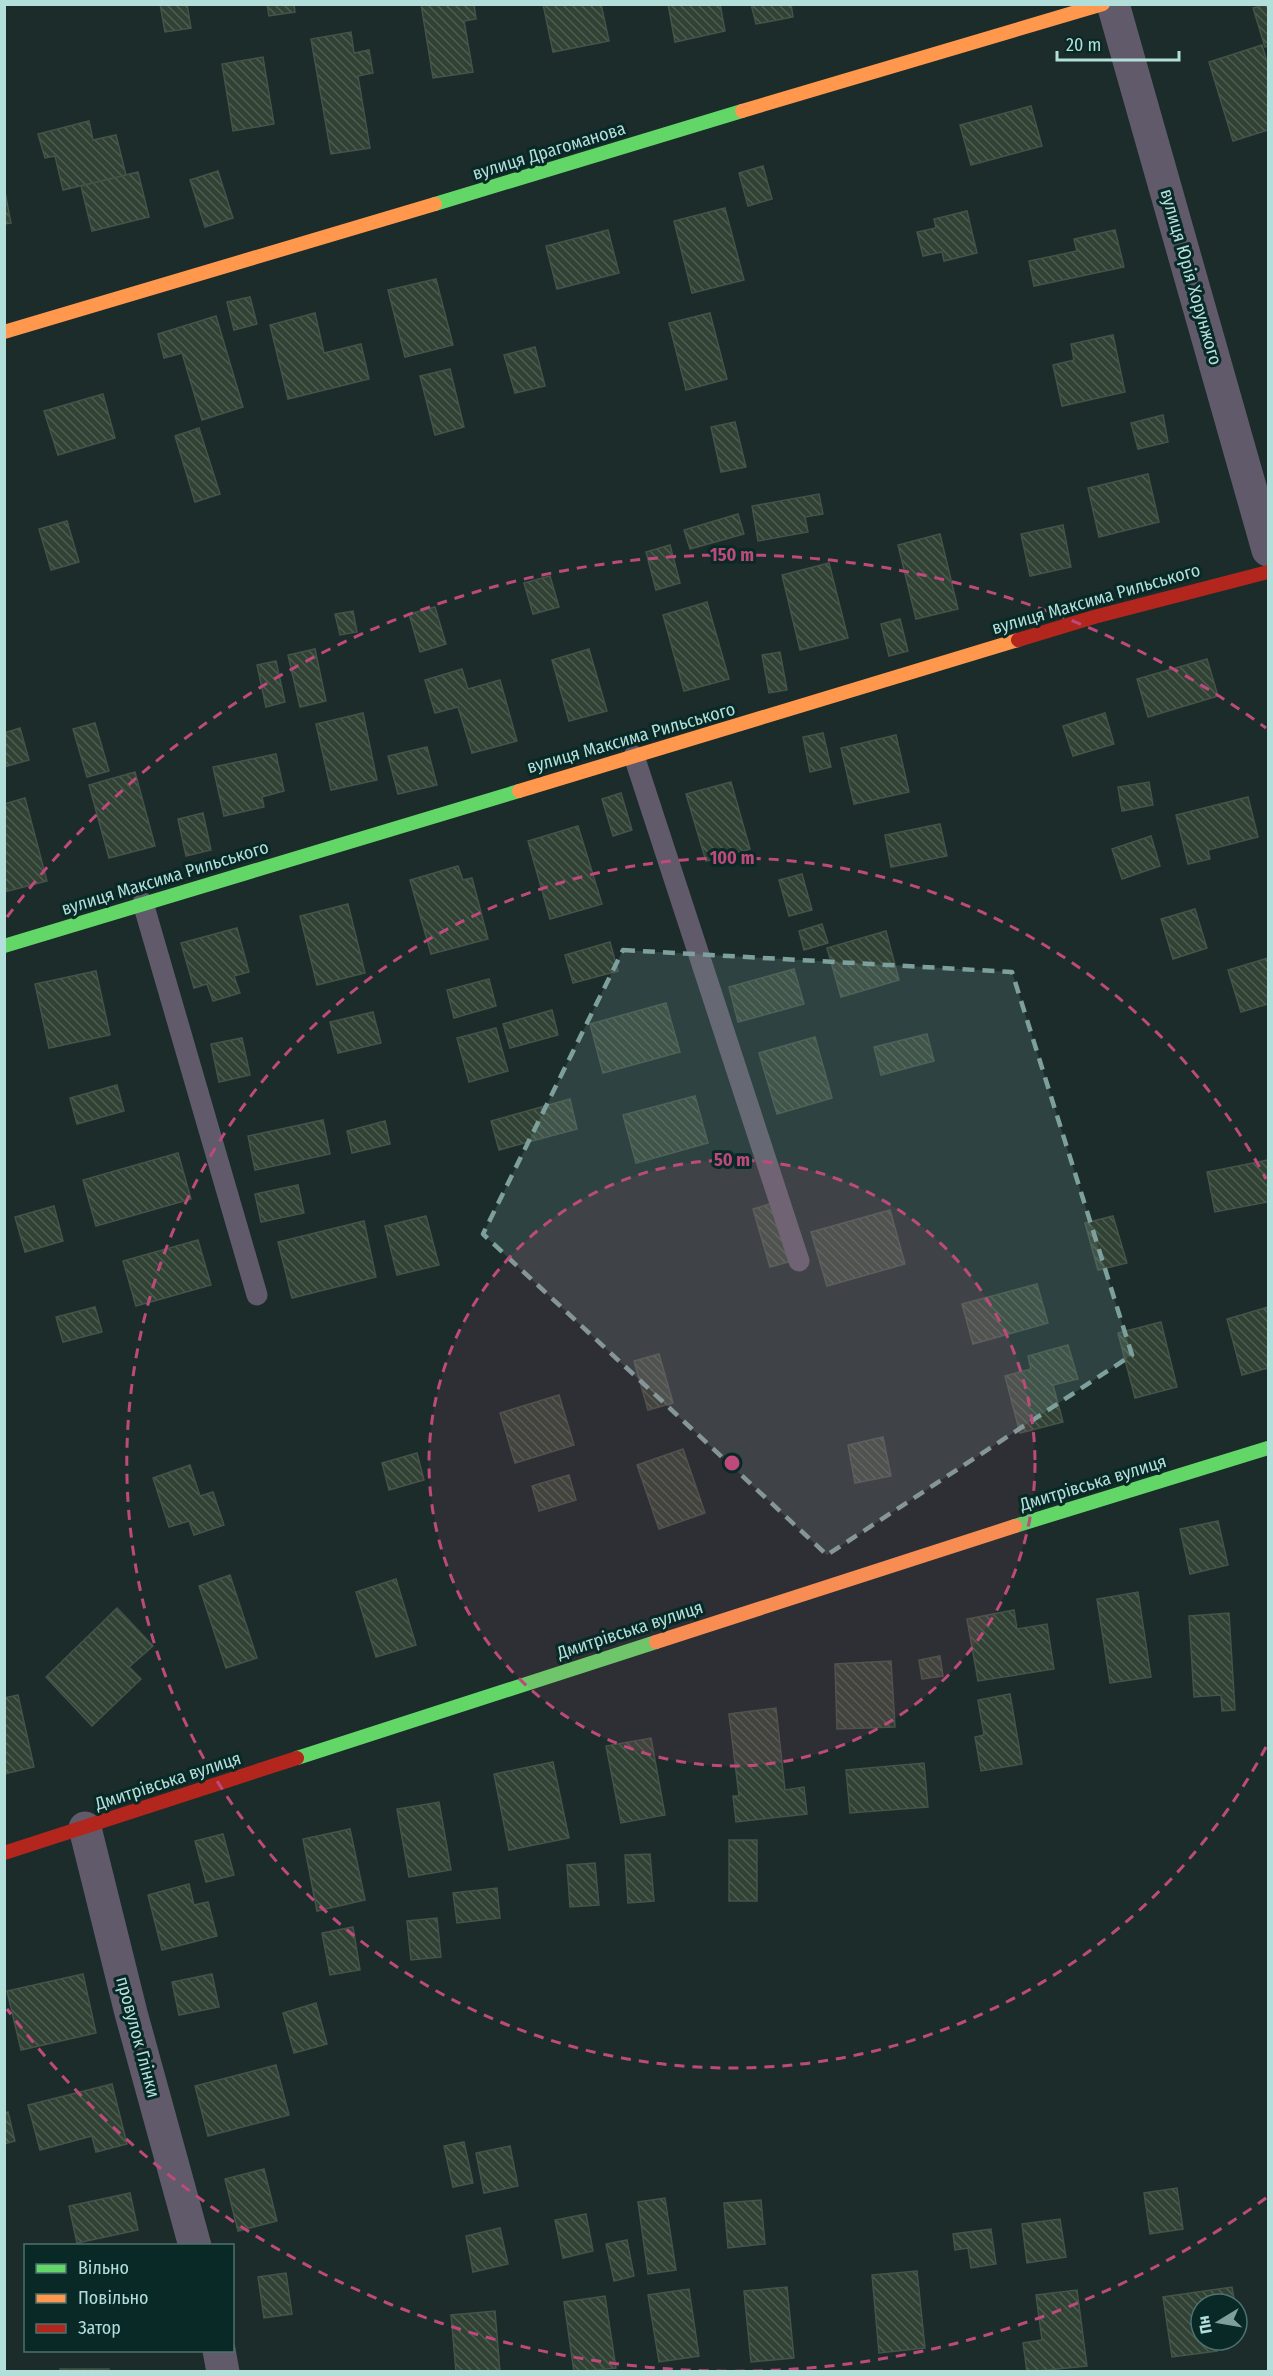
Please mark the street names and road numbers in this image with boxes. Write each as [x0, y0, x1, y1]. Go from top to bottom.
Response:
street label: вулиця Драгоманова [470, 117, 628, 185]
street label: вулиця Юрія Хорунжого [1155, 186, 1227, 368]
street label: вулиця Максима Рильського [989, 559, 1203, 639]
street label: вулиця Максима Рильського [524, 698, 738, 778]
street label: вулиця Максима Рильського [59, 836, 271, 920]
street label: Дмитрівська вулиця [1016, 1450, 1169, 1516]
street label: Дмитрівська вулиця [553, 1596, 706, 1664]
street label: Дмитрівська вулиця [91, 1747, 244, 1815]
street label: провулок Глінки [111, 1974, 165, 2100]

